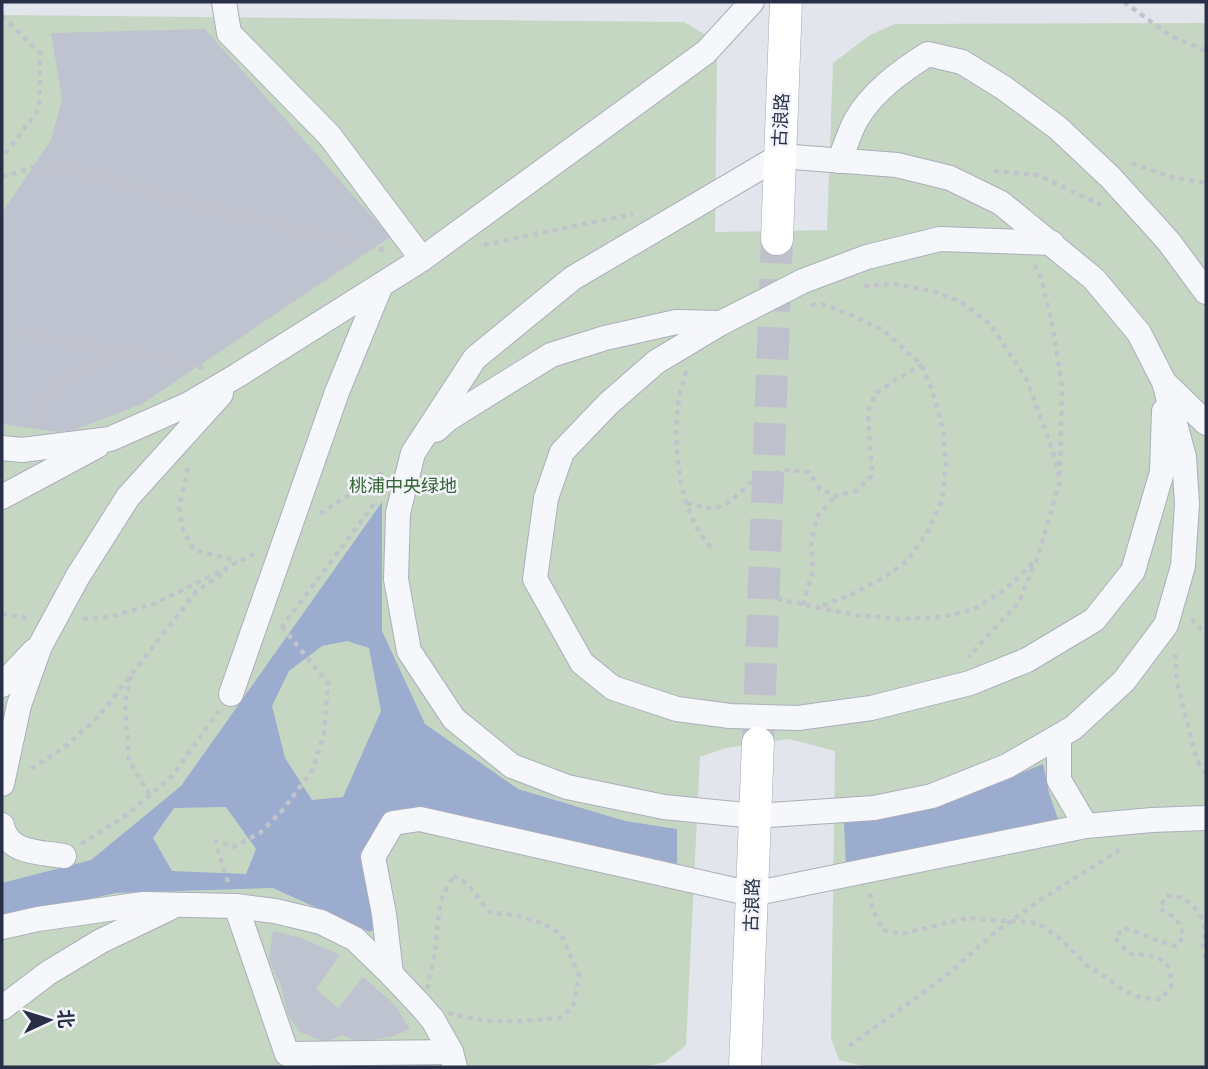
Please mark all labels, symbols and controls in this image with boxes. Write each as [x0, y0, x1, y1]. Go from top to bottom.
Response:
street label: 古浪路 [769, 92, 793, 148]
park label: 桃浦中央绿地 [349, 475, 457, 497]
street label: 古浪路 [740, 878, 764, 932]
north arrow [14, 985, 84, 1055]
text: 北 [53, 1009, 78, 1029]

